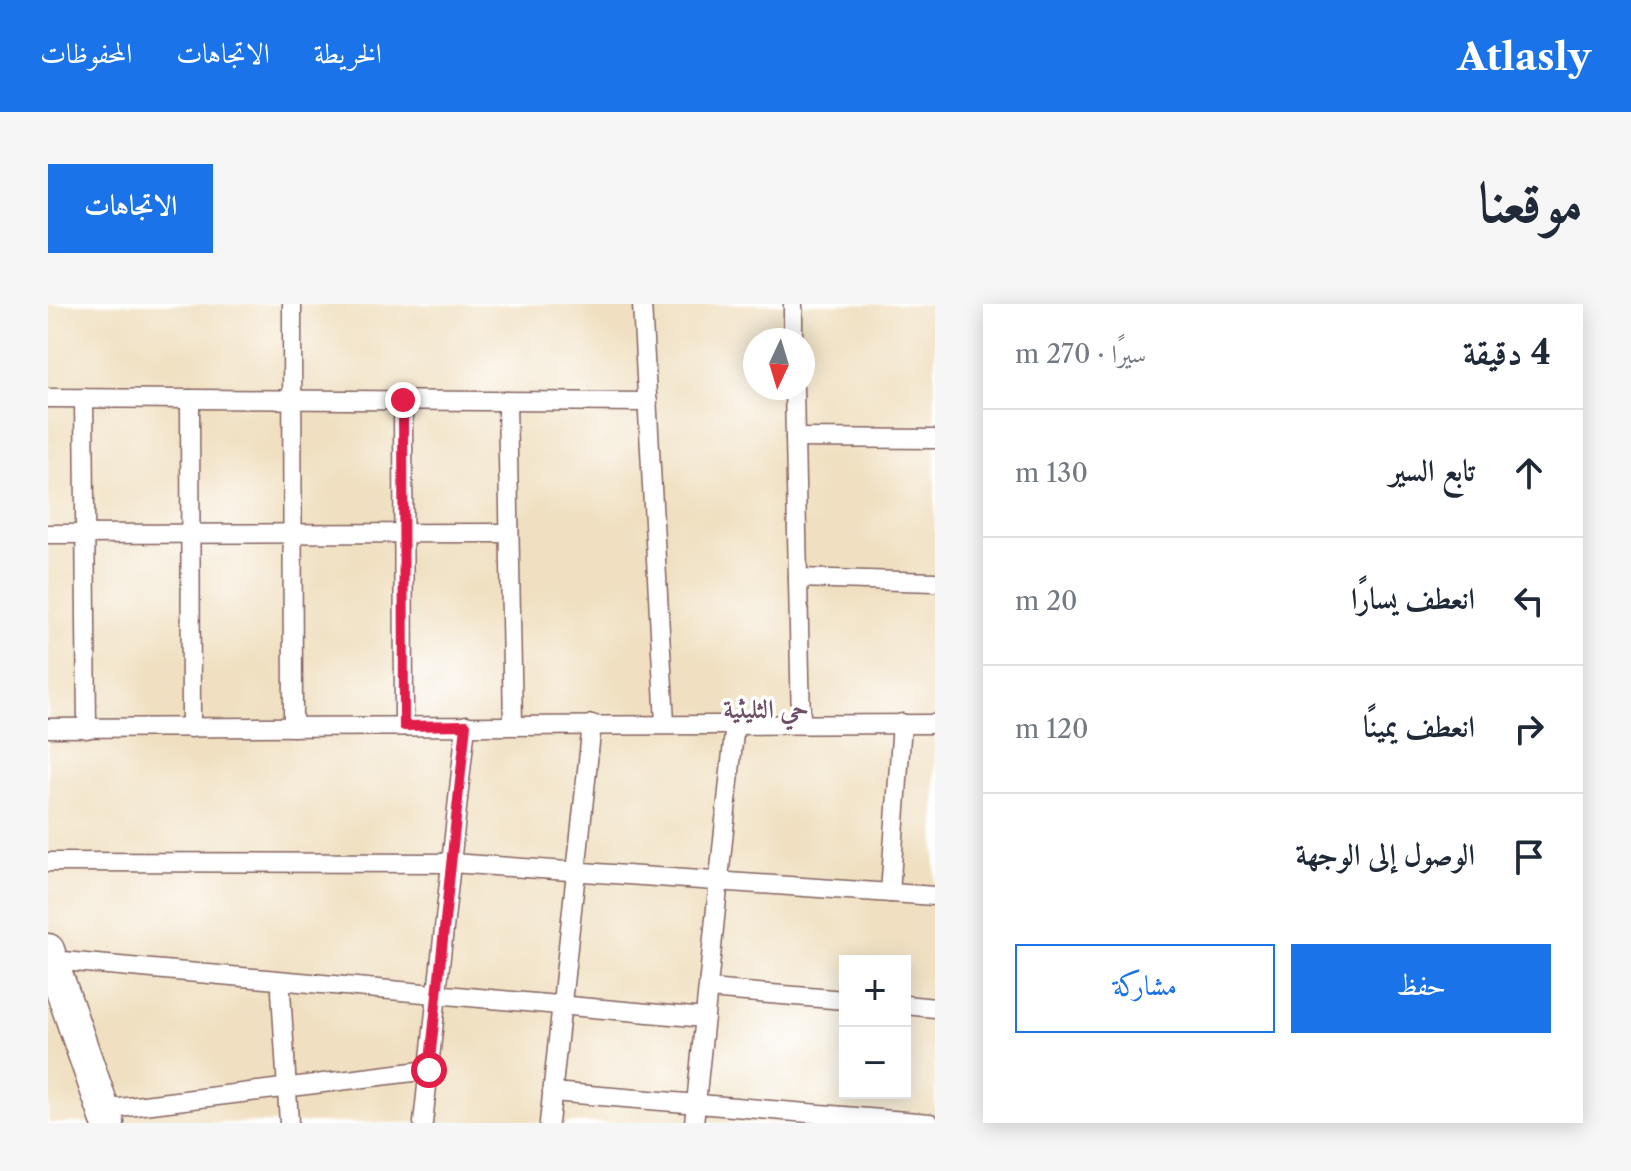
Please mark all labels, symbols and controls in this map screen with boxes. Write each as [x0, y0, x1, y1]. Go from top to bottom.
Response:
text: Atlasly [1457, 33, 1591, 80]
text: المحفوظات [40, 36, 132, 70]
text: الاتجاهات [176, 36, 270, 70]
text: الخريطة [314, 36, 382, 70]
button: الاتجاهات [48, 164, 213, 253]
text: موقعنا [1478, 168, 1583, 237]
north arrow [743, 328, 815, 400]
text: 4 دقيقة [1463, 331, 1551, 373]
text: سيرًا · 270 m [1015, 338, 1146, 370]
route end [385, 382, 421, 418]
icon: ahead [1507, 451, 1551, 495]
text: تابع السير [1389, 452, 1475, 489]
text: 130 m [1015, 457, 1088, 489]
icon: left [1507, 579, 1551, 623]
text: انعطف يسارًا [1351, 580, 1475, 617]
text: 20 m [1015, 585, 1078, 617]
district label: حي الثليثية [723, 693, 809, 731]
icon: right [1507, 707, 1551, 751]
text: انعطف يمينًا [1363, 708, 1475, 745]
text: 120 m [1015, 713, 1089, 745]
icon: arrive [1507, 835, 1551, 879]
text: الوصول إلى الوجهة [1296, 836, 1475, 873]
button: مشاركة [1015, 944, 1275, 1033]
button: حفظ [1291, 944, 1551, 1033]
map controls [839, 955, 911, 1099]
button: + [839, 955, 911, 1027]
button: − [839, 1027, 911, 1099]
route start [411, 1052, 447, 1088]

